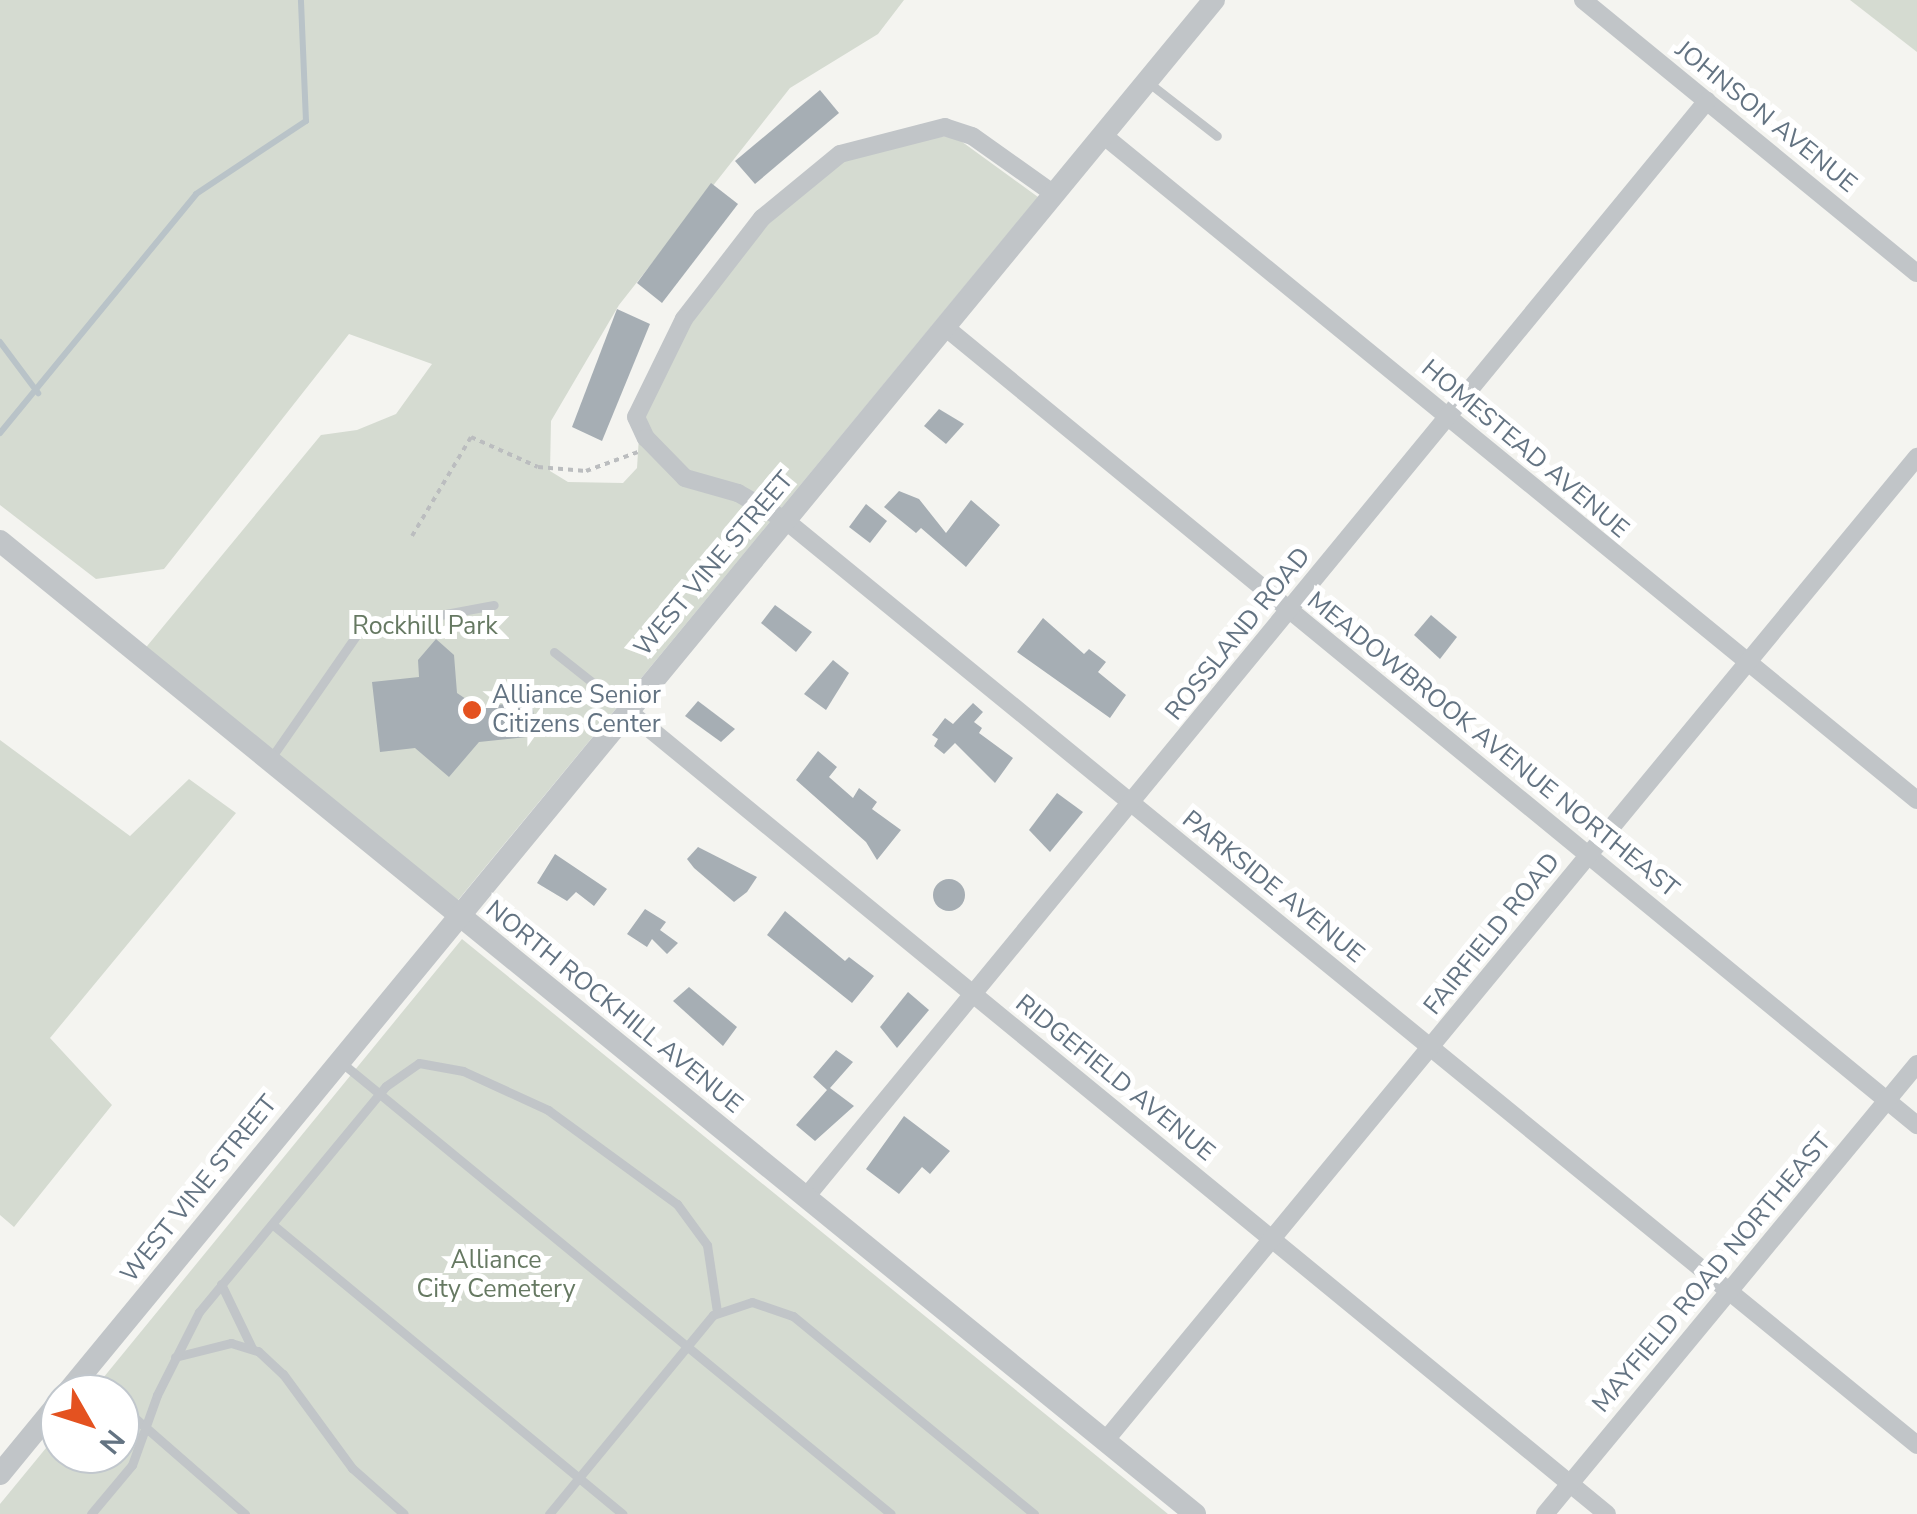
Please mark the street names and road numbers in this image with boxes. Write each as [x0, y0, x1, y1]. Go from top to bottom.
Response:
street label: JOHNSON AVENUE [1669, 35, 1863, 199]
street label: HOMESTEAD AVENUE [1415, 354, 1635, 544]
street label: WEST VINE STREET [628, 465, 800, 663]
street label: ROSSLAND ROAD [1159, 542, 1317, 726]
street label: MEADOWBROOK AVENUE NORTHEAST [1301, 586, 1685, 904]
street label: PARKSIDE AVENUE [1176, 804, 1370, 970]
street label: FAIRFIELD ROAD [1418, 847, 1566, 1021]
street label: NORTH ROCKHILL AVENUE [480, 894, 748, 1120]
street label: RIDGEFIELD AVENUE [1009, 988, 1221, 1168]
street label: WEST VINE STREET [114, 1089, 284, 1289]
street label: MAYFIELD ROAD NORTHEAST [1586, 1127, 1838, 1419]

